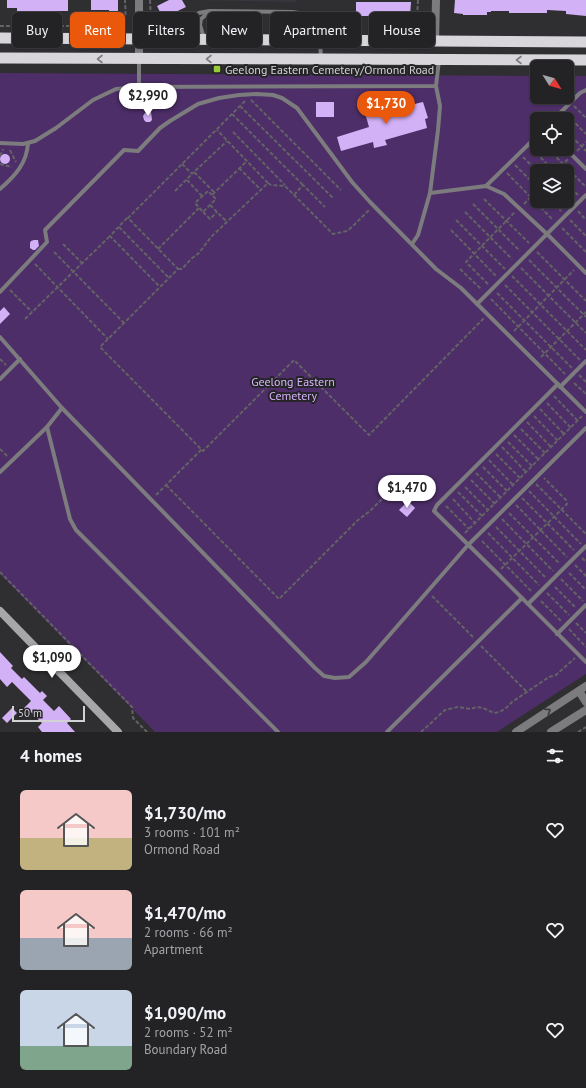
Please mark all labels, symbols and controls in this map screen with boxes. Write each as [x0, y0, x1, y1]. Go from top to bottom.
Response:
chip: Buy [12, 12, 62, 48]
chip: Rent [70, 12, 125, 48]
chip: Filters [133, 12, 199, 48]
chip: New [207, 12, 262, 48]
chip: Apartment [270, 12, 361, 48]
chip: House [369, 12, 435, 48]
one-way arrow [97, 55, 103, 63]
one-way arrow [206, 55, 212, 63]
one-way arrow [516, 56, 522, 64]
north arrow [530, 60, 574, 104]
map controls [530, 60, 574, 208]
place label: Geelong Eastern Cemetery/Ormond Road [225, 62, 434, 77]
marker: Geelong Eastern Cemetery/Ormond Road [212, 64, 222, 74]
pin: $2,990 [115, 83, 181, 117]
text: $2,990 [128, 87, 168, 104]
pin: $1,730 [353, 91, 419, 125]
text: $1,730 [366, 95, 406, 112]
button: locate [530, 112, 574, 156]
button: layers [530, 164, 574, 208]
park label: Geelong Eastern Cemetery [251, 374, 335, 403]
pin: $1,470 [374, 475, 440, 509]
text: $1,470 [387, 479, 427, 496]
pin: $1,090 [19, 645, 85, 679]
text: $1,090 [32, 649, 72, 666]
scale bar [12, 704, 85, 723]
text: 50 m [18, 706, 42, 720]
one-way arrow [544, 709, 551, 716]
text: 4 homes [20, 745, 82, 767]
icon: filters [544, 745, 566, 767]
text: $1,730/mo [144, 802, 226, 824]
icon: home [52, 806, 100, 854]
icon: heart [544, 819, 566, 841]
text: 3 rooms · 101 m² [144, 824, 240, 841]
text: Ormond Road [144, 841, 220, 858]
text: $1,470/mo [144, 902, 226, 924]
icon: home [52, 906, 100, 954]
icon: heart [544, 919, 566, 941]
text: 2 rooms · 66 m² [144, 924, 233, 941]
text: Apartment [144, 941, 203, 958]
text: $1,090/mo [144, 1002, 226, 1024]
icon: home [52, 1006, 100, 1054]
icon: heart [544, 1019, 566, 1041]
text: 2 rooms · 52 m² [144, 1024, 233, 1041]
text: Boundary Road [144, 1041, 227, 1058]

